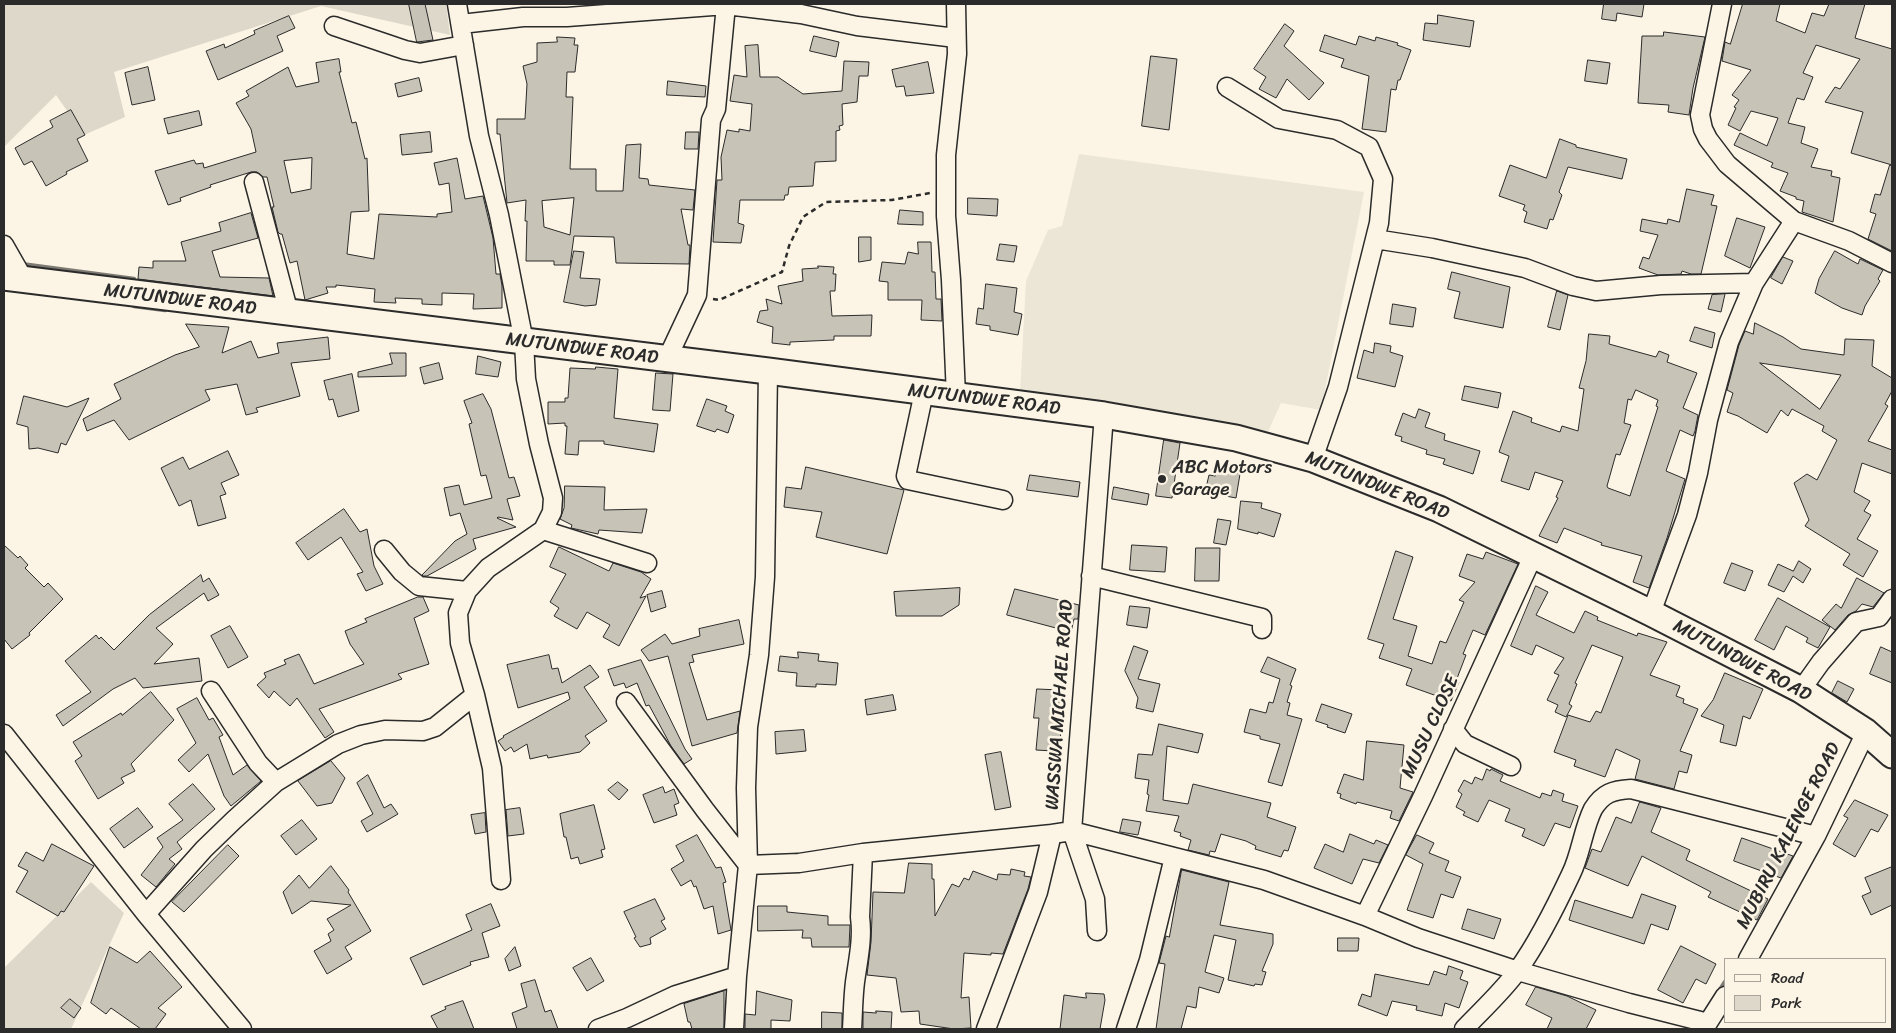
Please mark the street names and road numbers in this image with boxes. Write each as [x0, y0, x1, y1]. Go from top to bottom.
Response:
street label: MUTUNDWE ROAD [103, 279, 257, 321]
street label: MUTUNDWE ROAD [505, 328, 659, 370]
street label: MUTUNDWE ROAD [907, 379, 1061, 421]
street label: MUTUNDWE ROAD [1302, 447, 1452, 525]
street label: WASSWA MICHAEL ROAD [1041, 599, 1079, 811]
street label: MUTUNDWE ROAD [1669, 615, 1815, 707]
street label: MUSU CLOSE [1397, 672, 1465, 782]
street label: MUBIRU KALENGE ROAD [1732, 739, 1846, 933]

